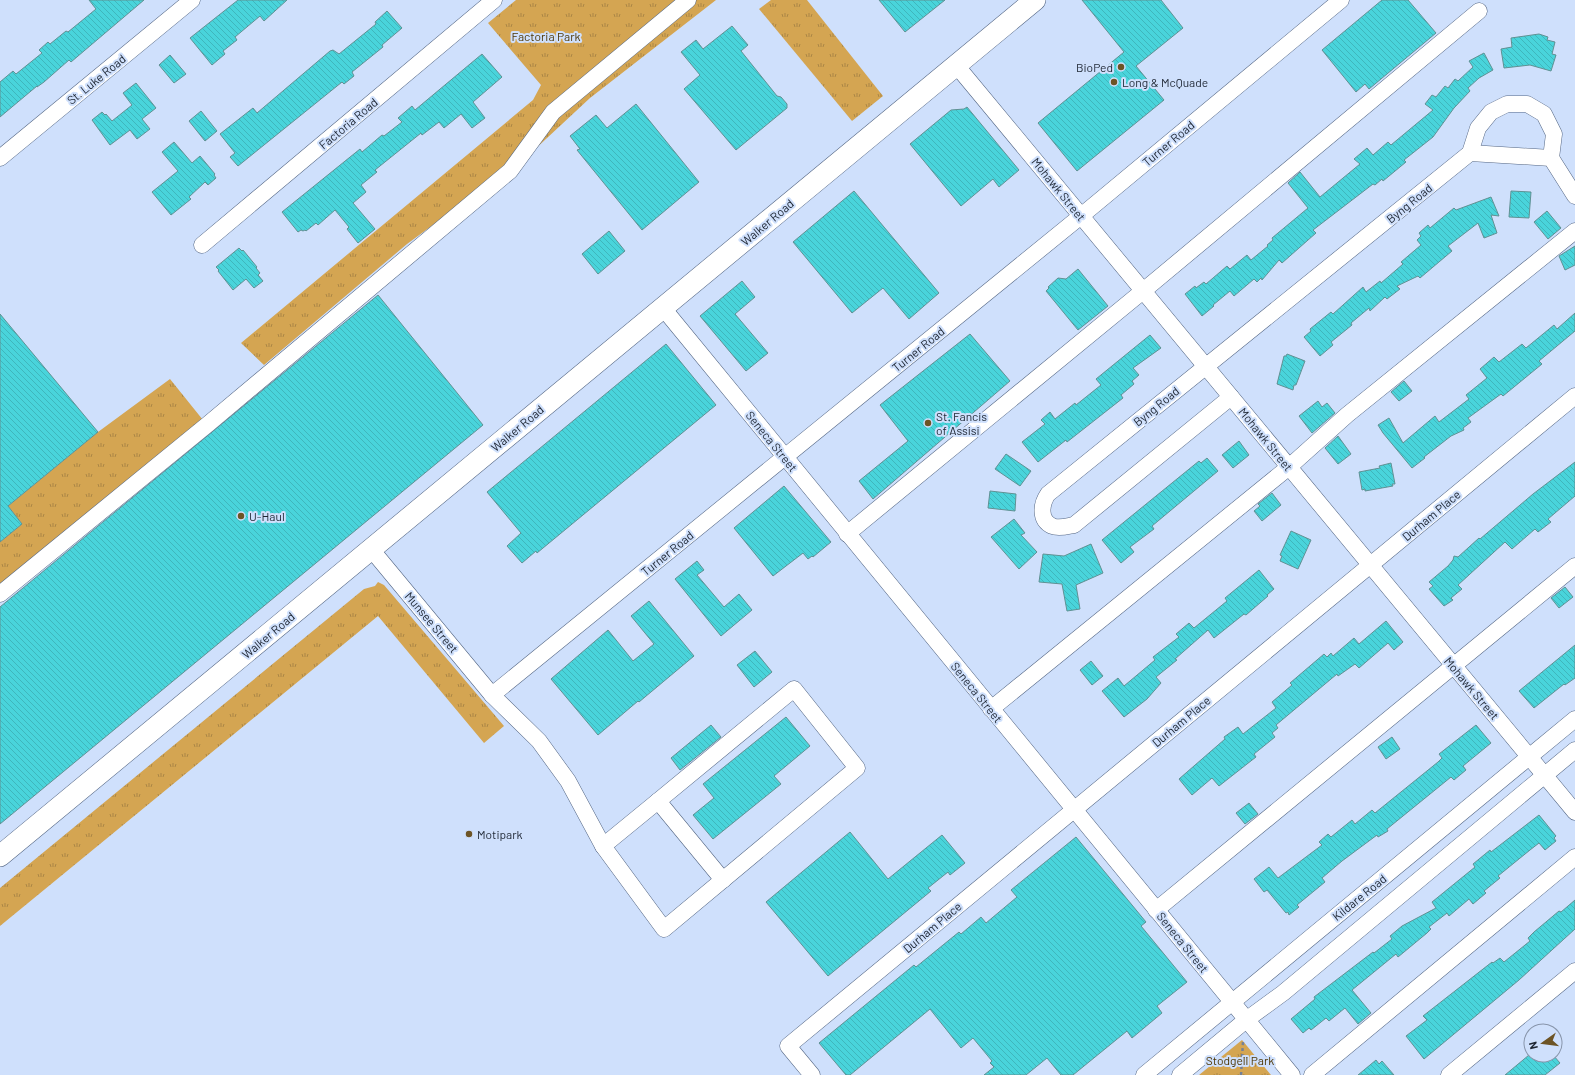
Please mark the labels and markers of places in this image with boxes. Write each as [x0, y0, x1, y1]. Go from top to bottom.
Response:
place label: BioPed [1076, 60, 1113, 74]
marker: BioPed [1116, 62, 1126, 72]
place label: Long & McQuade [1122, 75, 1208, 89]
marker: Long & McQuade [1109, 77, 1119, 87]
place label: St. Fancis of Assisi [936, 409, 987, 437]
marker: St. Fancis of Assisi [923, 418, 933, 428]
place label: U-Haul [249, 509, 285, 523]
marker: U-Haul [236, 511, 246, 521]
place label: Motipark [477, 827, 523, 841]
marker: Motipark [464, 829, 474, 839]

